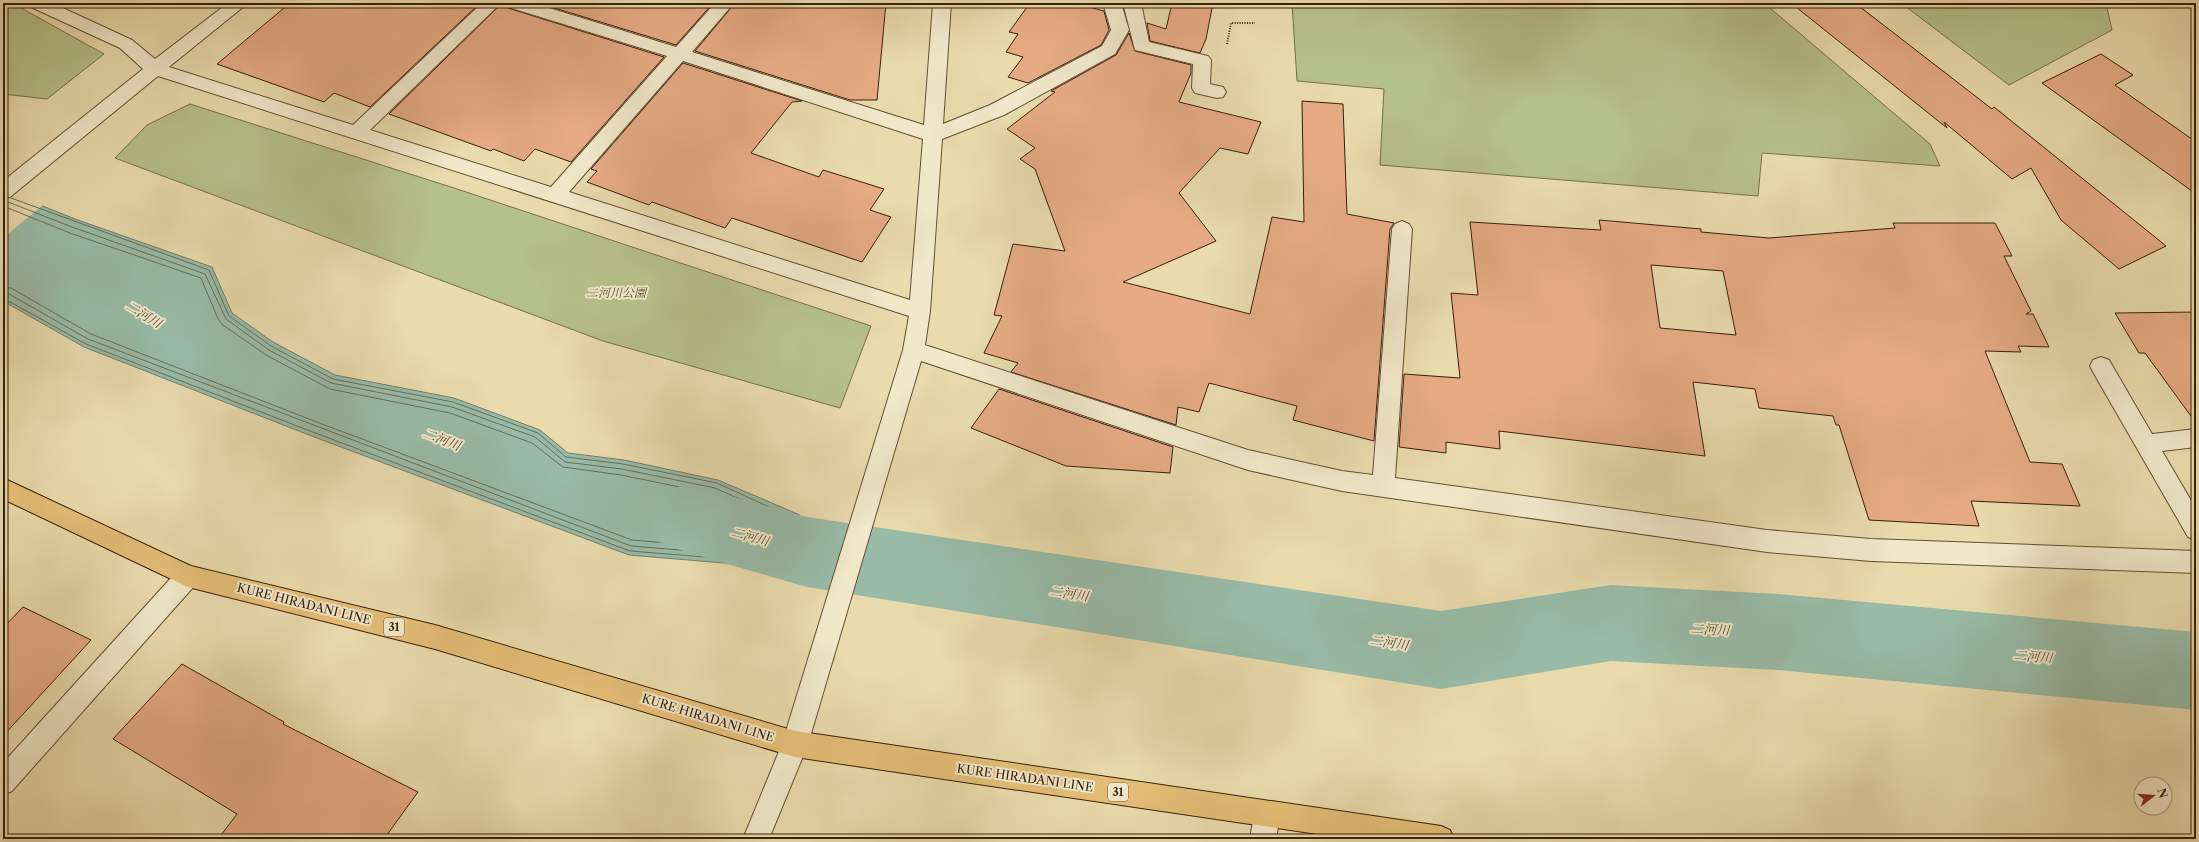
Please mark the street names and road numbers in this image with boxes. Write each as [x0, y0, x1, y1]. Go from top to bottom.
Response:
street label: KURE HIRADANI LINE [236, 580, 373, 627]
road number: 31 [384, 618, 404, 636]
street label: KURE HIRADANI LINE [640, 690, 776, 745]
street label: KURE HIRADANI LINE [956, 760, 1094, 795]
road number: 31 [1108, 783, 1128, 801]

